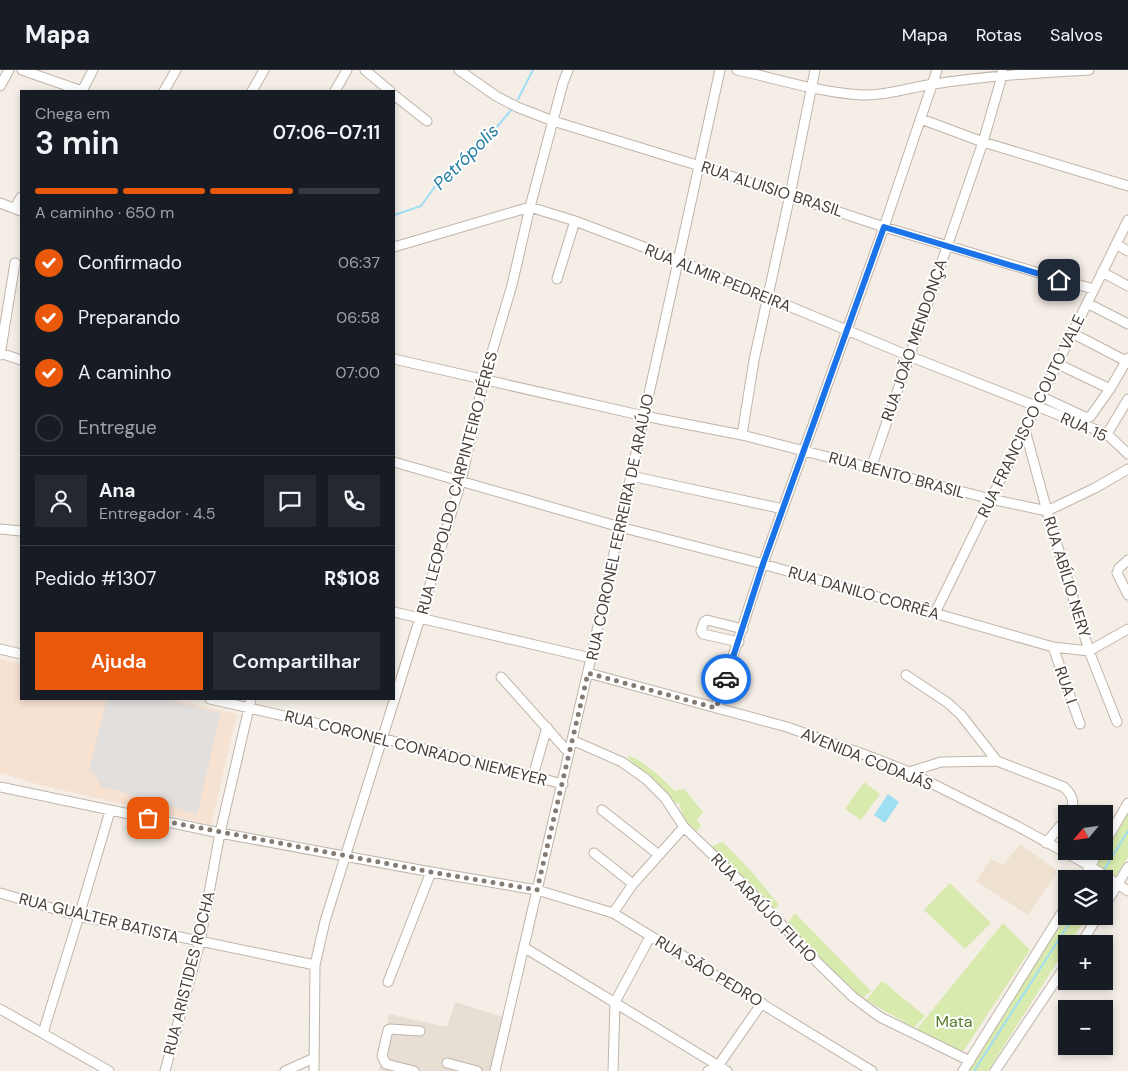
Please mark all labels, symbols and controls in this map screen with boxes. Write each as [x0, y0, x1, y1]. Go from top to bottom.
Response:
text: Mapa [25, 19, 90, 50]
text: Mapa [902, 23, 948, 47]
text: Rotas [976, 23, 1022, 47]
text: Salvos [1050, 23, 1103, 47]
text: Chega em [35, 103, 110, 124]
water label: Petrópolis [428, 119, 504, 195]
text: 07:06–07:11 [273, 120, 380, 145]
text: 3 min [35, 122, 119, 164]
street label: RUA ALUISIO BRASIL [698, 156, 846, 222]
text: A caminho · 650 m [35, 202, 174, 223]
street label: RUA ALMIR PEDREIRA [642, 239, 795, 317]
icon: check [35, 249, 63, 277]
text: Confirmado [78, 250, 182, 275]
text: 06:37 [338, 252, 380, 273]
street label: RUA JOÃO MENDONÇA [876, 256, 952, 424]
pin [1038, 259, 1080, 301]
icon: home [1045, 266, 1073, 294]
icon: check [35, 304, 63, 332]
text: Preparando [78, 305, 180, 330]
text: 06:58 [336, 307, 380, 328]
street label: RUA FRANCISCO COUTO VALE [973, 311, 1089, 521]
street label: RUA LEOPOLDO CARPINTEIRO PÉRES [412, 349, 502, 617]
icon: check [35, 359, 63, 387]
text: A caminho [78, 360, 171, 385]
text: 07:00 [336, 362, 380, 383]
street label: RUA CORONEL FERREIRA DE ARAÚJO [581, 392, 659, 662]
street label: RUA 15 [1057, 407, 1111, 447]
text: Entregue [78, 415, 157, 440]
street label: RUA BENTO BRASIL [826, 447, 968, 503]
button: person [35, 475, 87, 527]
button: chat [264, 475, 316, 527]
button: phone [328, 475, 380, 527]
text: Ana [99, 478, 135, 503]
text: Entregador · 4.5 [99, 503, 216, 524]
street label: RUA ABÍLIO NERY [1039, 514, 1095, 640]
street label: RUA DANILO CORRÊA [786, 561, 943, 625]
text: Pedido #1307 [35, 566, 156, 591]
text: R$108 [324, 566, 380, 591]
button: Ajuda [35, 632, 203, 690]
button: Compartilhar [213, 632, 380, 690]
courier [701, 654, 751, 704]
street label: RUA I [1050, 664, 1082, 706]
icon: car [712, 665, 740, 693]
street label: RUA CORONEL CONRADO NIEMEYER [283, 705, 549, 791]
street label: AVENIDA CODAJÁS [798, 723, 936, 795]
pin [127, 797, 169, 839]
icon: bag [134, 804, 162, 832]
north arrow [1058, 805, 1112, 860]
map controls [1058, 805, 1113, 1055]
street label: RUA ARAÚJO FILHO [706, 849, 822, 967]
button: layers [1058, 870, 1113, 925]
street label: RUA GUALTER BATISTA [17, 888, 182, 948]
street label: RUA ARISTIDES ROCHA [158, 888, 220, 1057]
street label: RUA SÃO PEDRO [652, 931, 766, 1011]
button: + [1058, 935, 1113, 990]
button: − [1058, 1000, 1113, 1055]
park label: Mata [936, 1011, 972, 1032]

